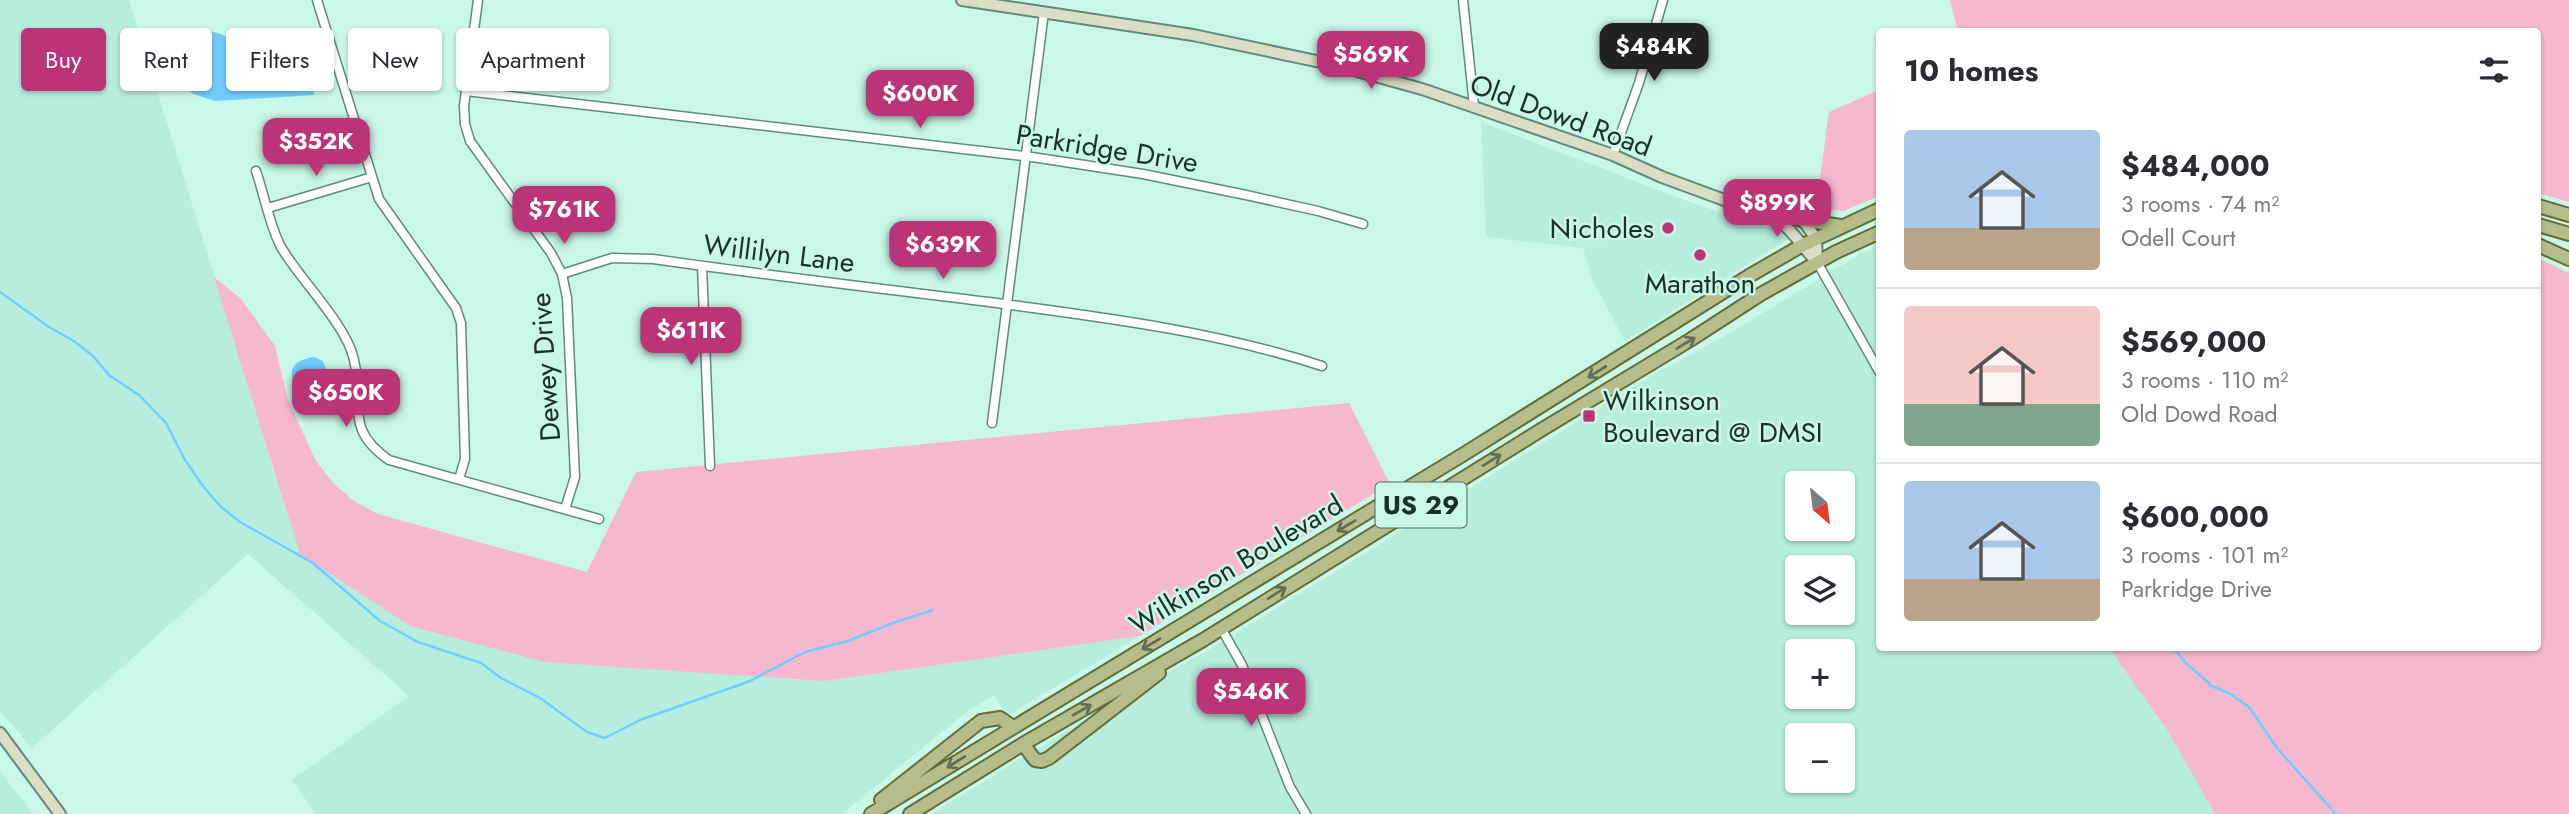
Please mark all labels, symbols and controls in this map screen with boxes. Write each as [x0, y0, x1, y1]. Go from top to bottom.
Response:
pin: $484K [1605, 24, 1703, 83]
chip: Buy [21, 28, 106, 91]
chip: Rent [120, 28, 212, 91]
chip: Filters [226, 28, 334, 91]
chip: New [348, 28, 442, 91]
chip: Apartment [456, 28, 609, 91]
text: $484K [1616, 29, 1692, 63]
pin: $569K [1322, 32, 1420, 91]
text: $569K [1333, 37, 1409, 71]
text: 10 homes [1904, 49, 2038, 92]
icon: filters [2475, 51, 2513, 89]
street label: Old Dowd Road [1464, 64, 1657, 167]
pin: $600K [871, 71, 969, 130]
text: $600K [882, 76, 958, 110]
street label: Parkridge Drive [1013, 114, 1201, 183]
pin: $352K [267, 118, 365, 178]
text: $352K [279, 124, 353, 158]
text: $484,000 [2121, 144, 2270, 187]
icon: home [1960, 158, 2044, 242]
pin: $899K [1728, 180, 1826, 239]
text: $899K [1739, 185, 1815, 219]
pin: $761K [515, 187, 613, 246]
text: 3 rooms · 74 m² [2121, 187, 2279, 221]
text: $761K [528, 192, 600, 226]
place label: Nicholes [1550, 208, 1654, 249]
marker: Nicholes [1660, 220, 1676, 236]
text: Odell Court [2121, 221, 2235, 255]
pin: $639K [894, 222, 992, 281]
street label: Willilyn Lane [701, 224, 857, 283]
text: $639K [905, 227, 981, 261]
marker: Marathon [1692, 247, 1708, 263]
place label: Marathon [1645, 263, 1755, 304]
street label: Dewey Drive [520, 291, 571, 443]
pin: $611K [642, 308, 740, 367]
text: $611K [656, 313, 726, 347]
text: $569,000 [2121, 320, 2266, 363]
icon: home [1960, 334, 2044, 418]
one-way arrow [1676, 335, 1696, 349]
text: 3 rooms · 110 m² [2121, 363, 2288, 397]
one-way arrow [1588, 365, 1607, 380]
pin: $650K [297, 370, 395, 429]
text: $650K [308, 375, 384, 409]
place label: Wilkinson Boulevard @ DMSI [1603, 380, 1823, 453]
text: Old Dowd Road [2121, 397, 2278, 431]
marker: Wilkinson Boulevard @ DMSI [1581, 408, 1597, 424]
one-way arrow [1481, 453, 1501, 467]
north arrow [1785, 471, 1855, 541]
map controls [1785, 471, 1855, 793]
road number: US 29 [1376, 482, 1466, 527]
street label: Wilkinson Boulevard [1122, 484, 1351, 645]
text: $600,000 [2121, 495, 2269, 538]
icon: home [1960, 509, 2044, 593]
one-way arrow [1336, 520, 1356, 534]
text: 3 rooms · 101 m² [2121, 538, 2288, 572]
button: layers [1785, 555, 1855, 625]
text: Parkridge Drive [2121, 572, 2272, 606]
one-way arrow [1267, 586, 1287, 600]
one-way arrow [1141, 637, 1161, 651]
button: + [1785, 639, 1855, 709]
pin: $546K [1202, 668, 1300, 728]
text: $546K [1213, 674, 1289, 708]
one-way arrow [1071, 703, 1092, 716]
button: − [1785, 723, 1855, 793]
one-way arrow [947, 755, 967, 769]

